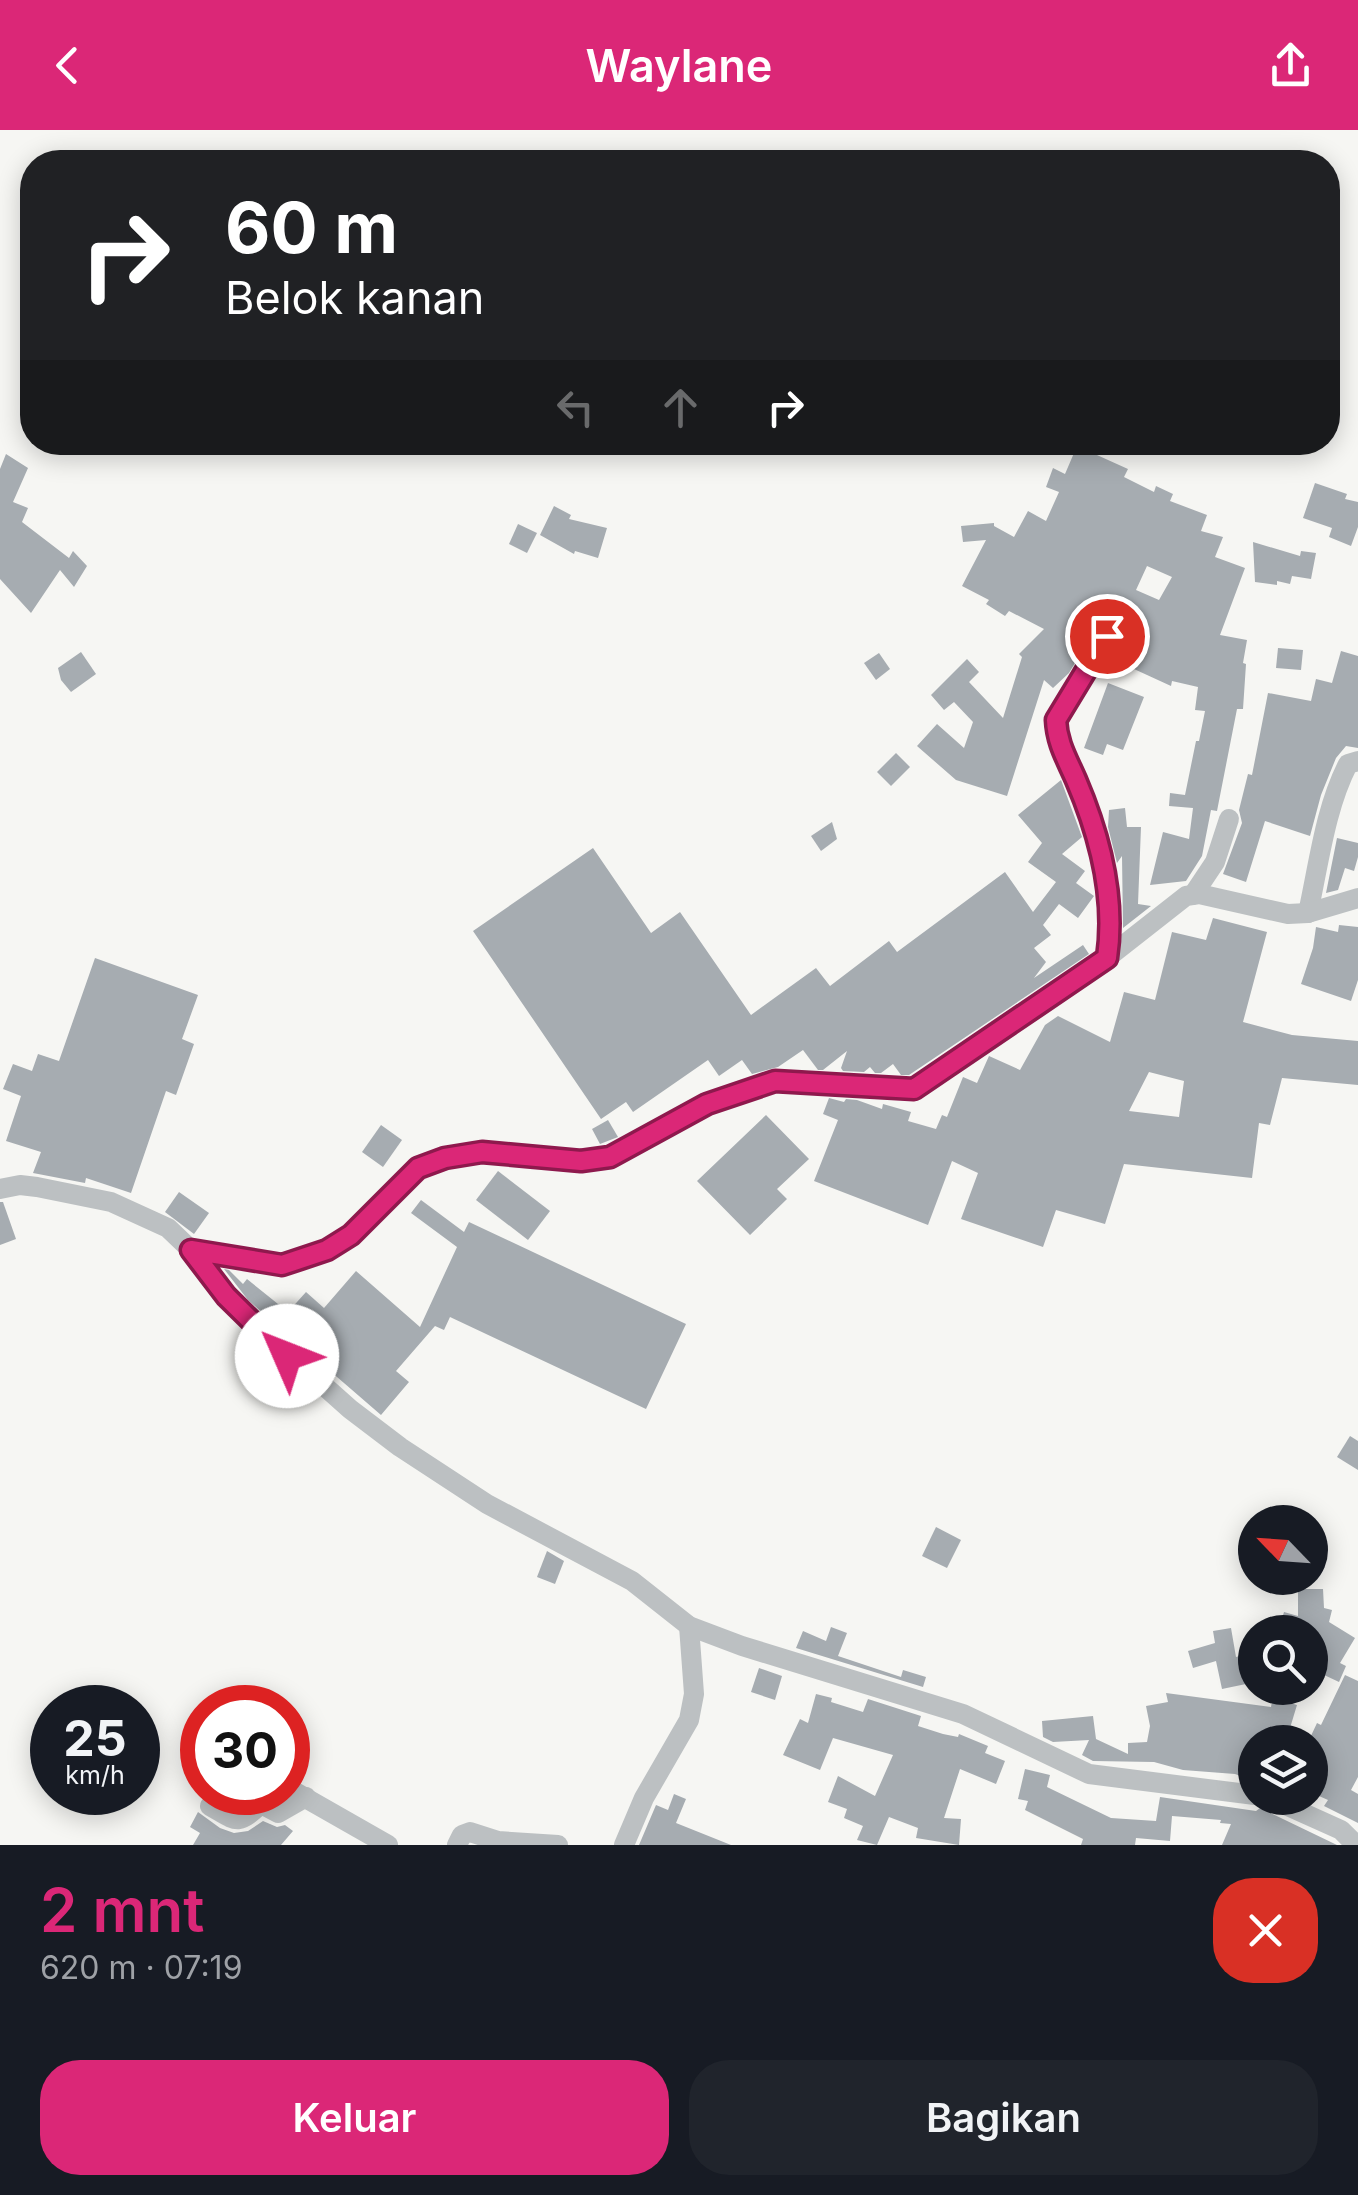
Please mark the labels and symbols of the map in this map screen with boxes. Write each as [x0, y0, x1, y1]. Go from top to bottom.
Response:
pin [1065, 594, 1150, 679]
position arrow [235, 1304, 339, 1408]
north arrow [1238, 1505, 1328, 1595]
speed limit sign: 30 [180, 1685, 310, 1815]

